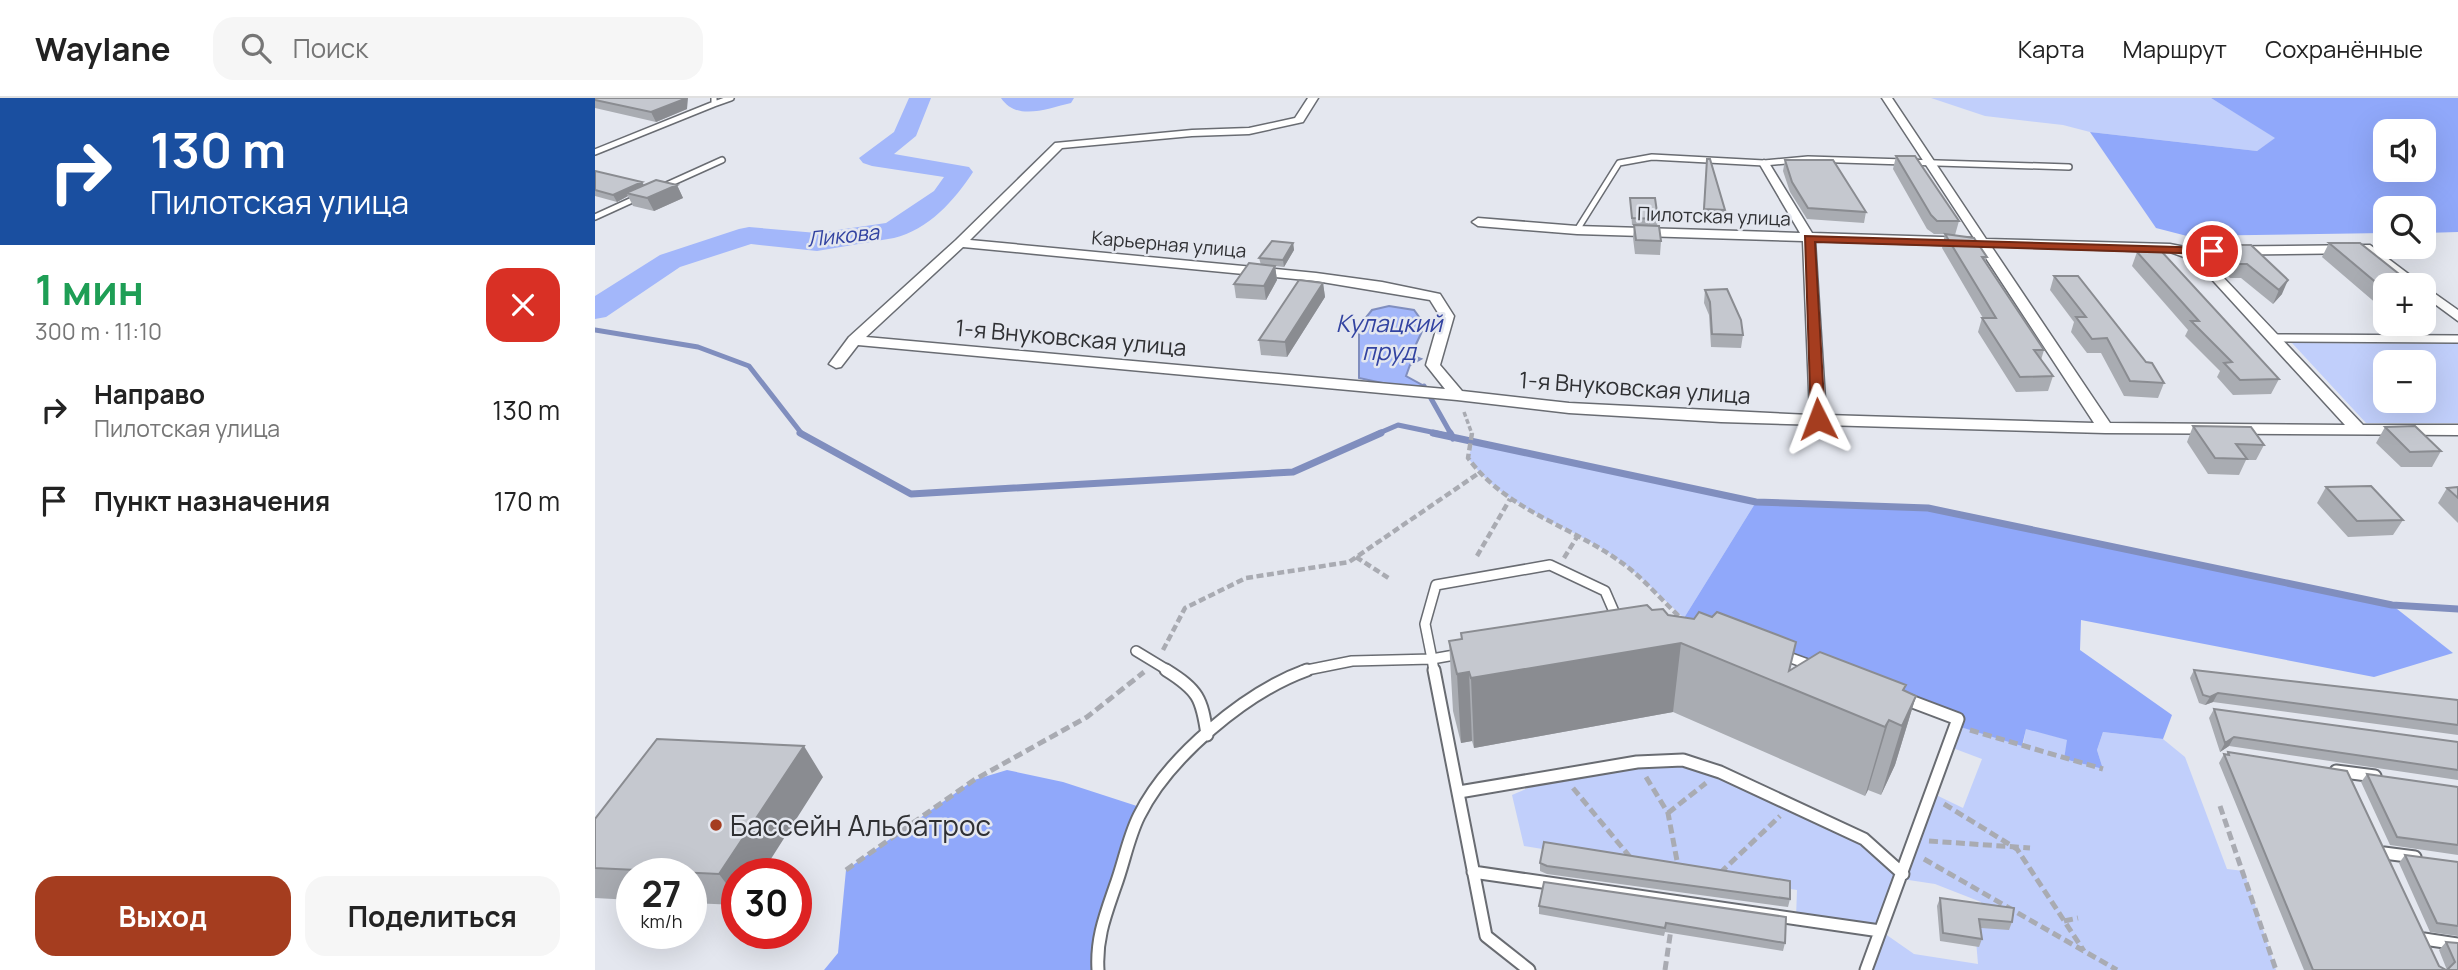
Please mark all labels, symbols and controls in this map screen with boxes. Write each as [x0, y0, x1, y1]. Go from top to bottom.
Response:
search box [213, 17, 703, 80]
text: Waylane [35, 26, 171, 71]
icon: search [237, 29, 275, 67]
text: Поиск [293, 30, 368, 66]
text: Карта [2018, 32, 2085, 65]
text: Маршрут [2123, 32, 2227, 65]
text: Сохранённые [2265, 32, 2423, 65]
text: 130 m [150, 116, 286, 183]
map controls [2373, 119, 2436, 413]
button: sound [2373, 119, 2436, 182]
icon: right [35, 126, 126, 217]
text: Пилотская улица [150, 180, 409, 224]
button: search [2373, 196, 2436, 259]
street label: Пилотская улица [1637, 200, 1791, 232]
water label: Ликова [806, 217, 882, 253]
pin [2182, 221, 2242, 281]
street label: Карьерная улица [1090, 224, 1248, 264]
icon: arrive [2193, 232, 2231, 270]
text: 1 мин [35, 260, 144, 318]
button: close [486, 268, 560, 342]
button: + [2373, 273, 2436, 336]
water label: Кулацкий пруд [1336, 306, 1445, 367]
street label: 1-я Внуковская улица [954, 311, 1188, 363]
text: 300 m · 11:10 [35, 315, 162, 347]
button: − [2373, 350, 2436, 413]
street label: 1-я Внуковская улица [1518, 363, 1752, 411]
text: Направо [94, 376, 205, 412]
position arrow [1781, 382, 1855, 456]
icon: right [35, 391, 73, 429]
text: 130 m [492, 392, 560, 428]
text: Пилотская улица [94, 412, 280, 444]
icon: arrive [35, 482, 73, 520]
text: Пункт назначения [94, 483, 330, 519]
text: 170 m [494, 483, 560, 519]
place label: Бассейн Альбатрос [730, 806, 991, 844]
marker: Бассейн Альбатрос [708, 817, 724, 833]
speed limit sign: 30 [721, 858, 812, 949]
text: 27 [642, 870, 681, 918]
button: Выход [35, 876, 291, 956]
button: Поделиться [305, 876, 560, 956]
text: km/h [641, 909, 682, 933]

